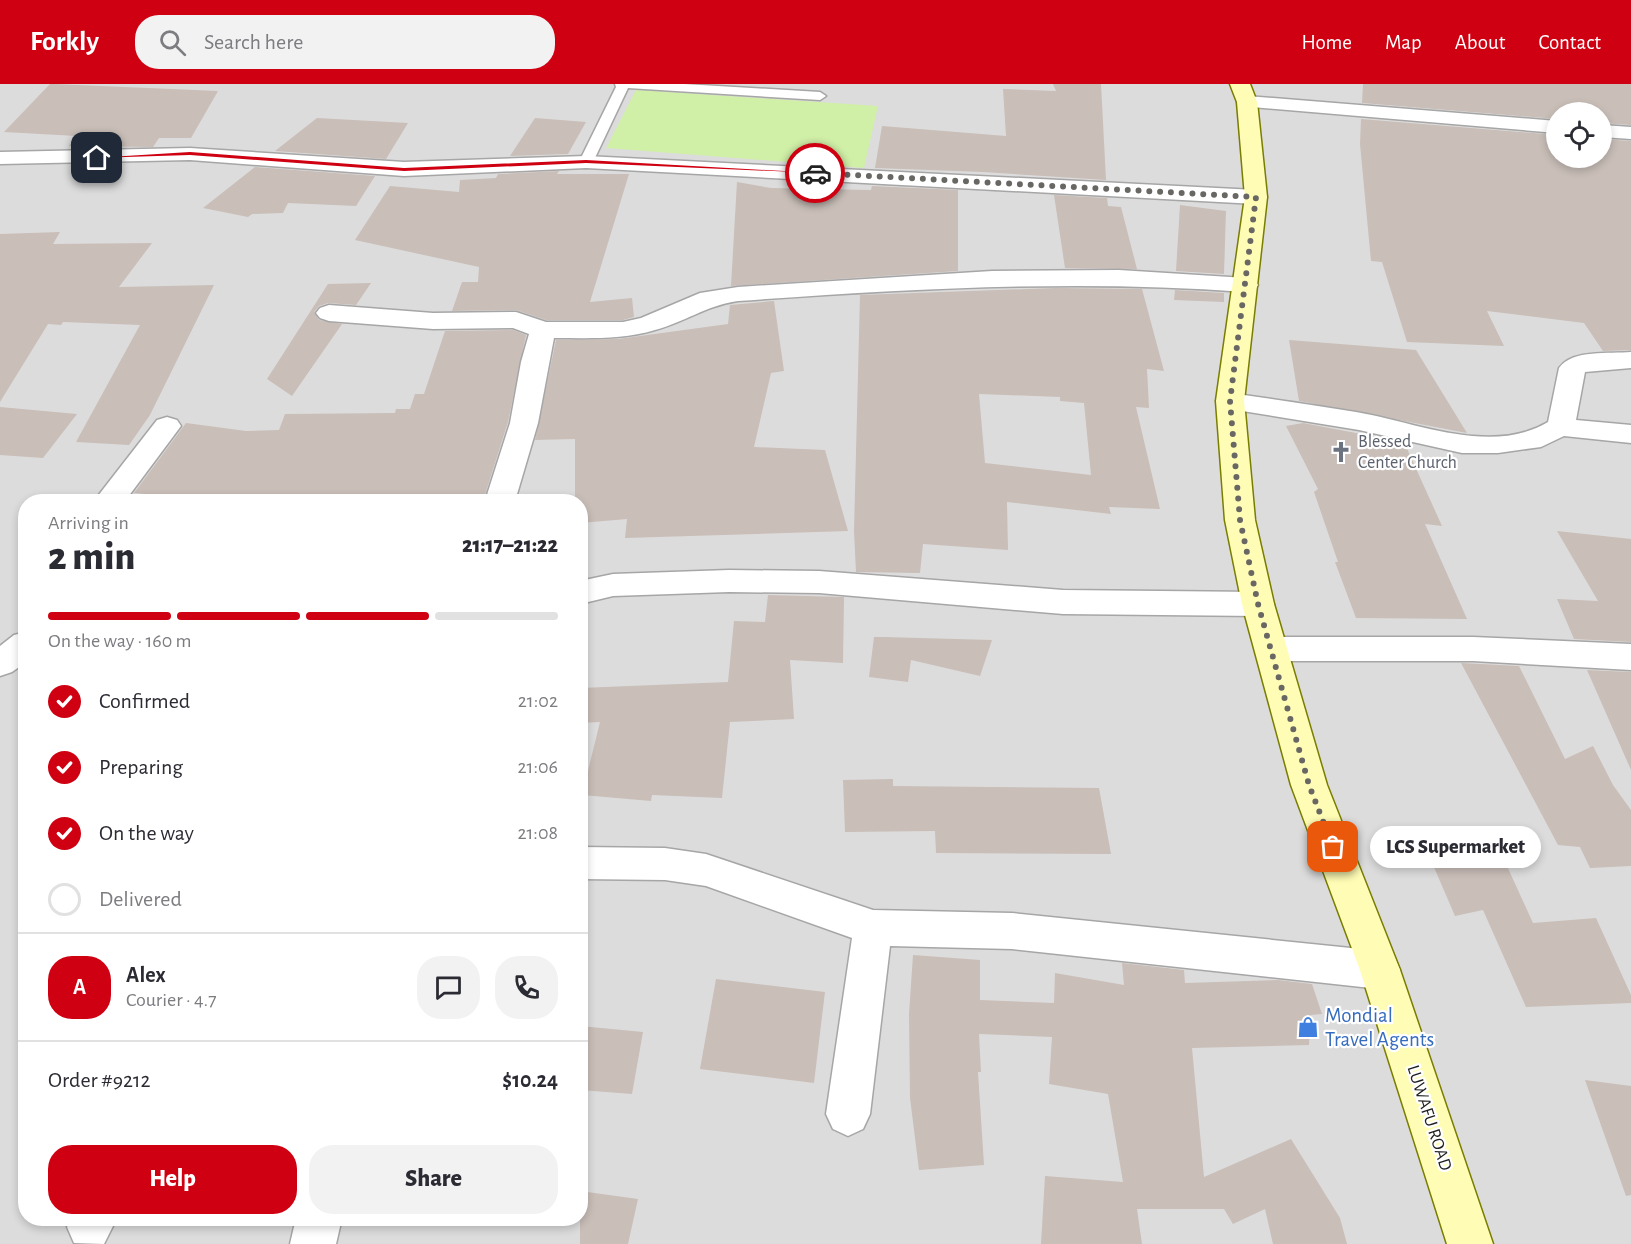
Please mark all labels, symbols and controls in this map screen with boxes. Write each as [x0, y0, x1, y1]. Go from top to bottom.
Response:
search box [135, 15, 555, 69]
icon: search [156, 26, 189, 59]
text: Forkly [30, 28, 99, 56]
text: Search here [204, 31, 303, 53]
text: Home [1301, 32, 1352, 53]
text: Map [1385, 32, 1422, 53]
text: About [1455, 32, 1505, 53]
text: Contact [1538, 32, 1601, 53]
map controls [1546, 102, 1612, 168]
button: locate [1546, 102, 1612, 168]
pin [71, 132, 122, 183]
icon: home [80, 141, 113, 174]
courier [785, 143, 845, 203]
icon: car [799, 157, 832, 190]
place label: Blessed Center Church [1358, 433, 1457, 472]
church icon: Blessed Center Church [1329, 440, 1353, 464]
text: Arriving in [48, 513, 129, 533]
text: 21:17–21:22 [462, 534, 558, 556]
text: 2 min [48, 538, 135, 577]
text: On the way · 160 m [48, 631, 192, 651]
icon: check [48, 685, 81, 718]
text: Confirmed [99, 690, 190, 712]
text: 21:02 [518, 691, 558, 711]
icon: check [48, 751, 81, 784]
text: Preparing [99, 756, 183, 778]
text: 21:06 [517, 757, 558, 777]
icon: check [48, 817, 81, 850]
pin [1307, 821, 1358, 872]
text: On the way [99, 822, 194, 844]
text: 21:08 [517, 823, 558, 843]
callout: LCS Supermarket [1369, 826, 1540, 868]
icon: bag [1316, 830, 1349, 863]
text: LCS Supermarket [1386, 837, 1525, 857]
text: Delivered [99, 888, 182, 910]
button: chat [417, 956, 480, 1019]
button: phone [495, 956, 558, 1019]
text: Alex [126, 964, 166, 986]
text: A [73, 976, 86, 998]
text: Courier · 4.7 [126, 990, 217, 1010]
place label: Mondial Travel Agents [1325, 1005, 1434, 1050]
shop icon: Mondial Travel Agents [1296, 1015, 1320, 1039]
street label: LUWAFU ROAD [1403, 1063, 1455, 1173]
text: Order #9212 [48, 1069, 151, 1091]
text: $10.24 [502, 1069, 558, 1091]
button: Help [48, 1145, 297, 1214]
button: Share [309, 1145, 558, 1214]

